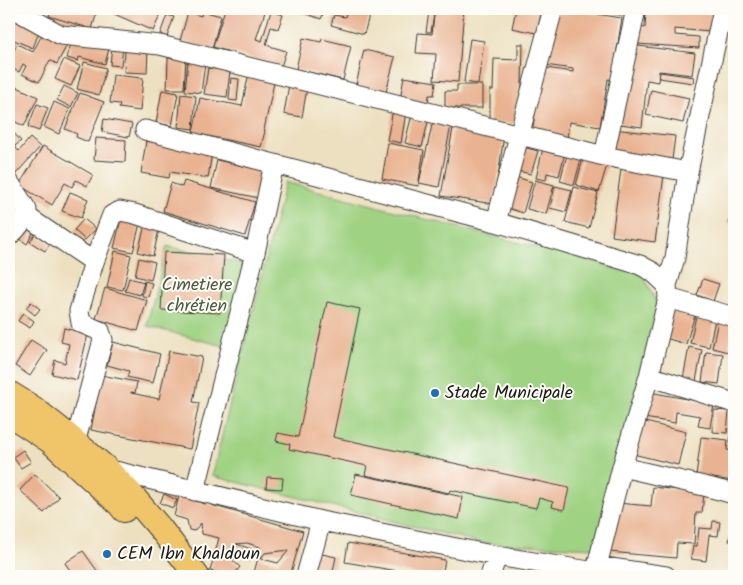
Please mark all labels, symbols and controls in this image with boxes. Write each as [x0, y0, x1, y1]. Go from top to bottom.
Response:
park label: Cimetiere chrétien [162, 271, 232, 321]
place label: Stade Municipale [445, 379, 573, 408]
marker: Stade Municipale [429, 387, 441, 399]
place label: CEM Ibn Khaldoun [117, 540, 260, 569]
marker: CEM Ibn Khaldoun [101, 548, 113, 560]

